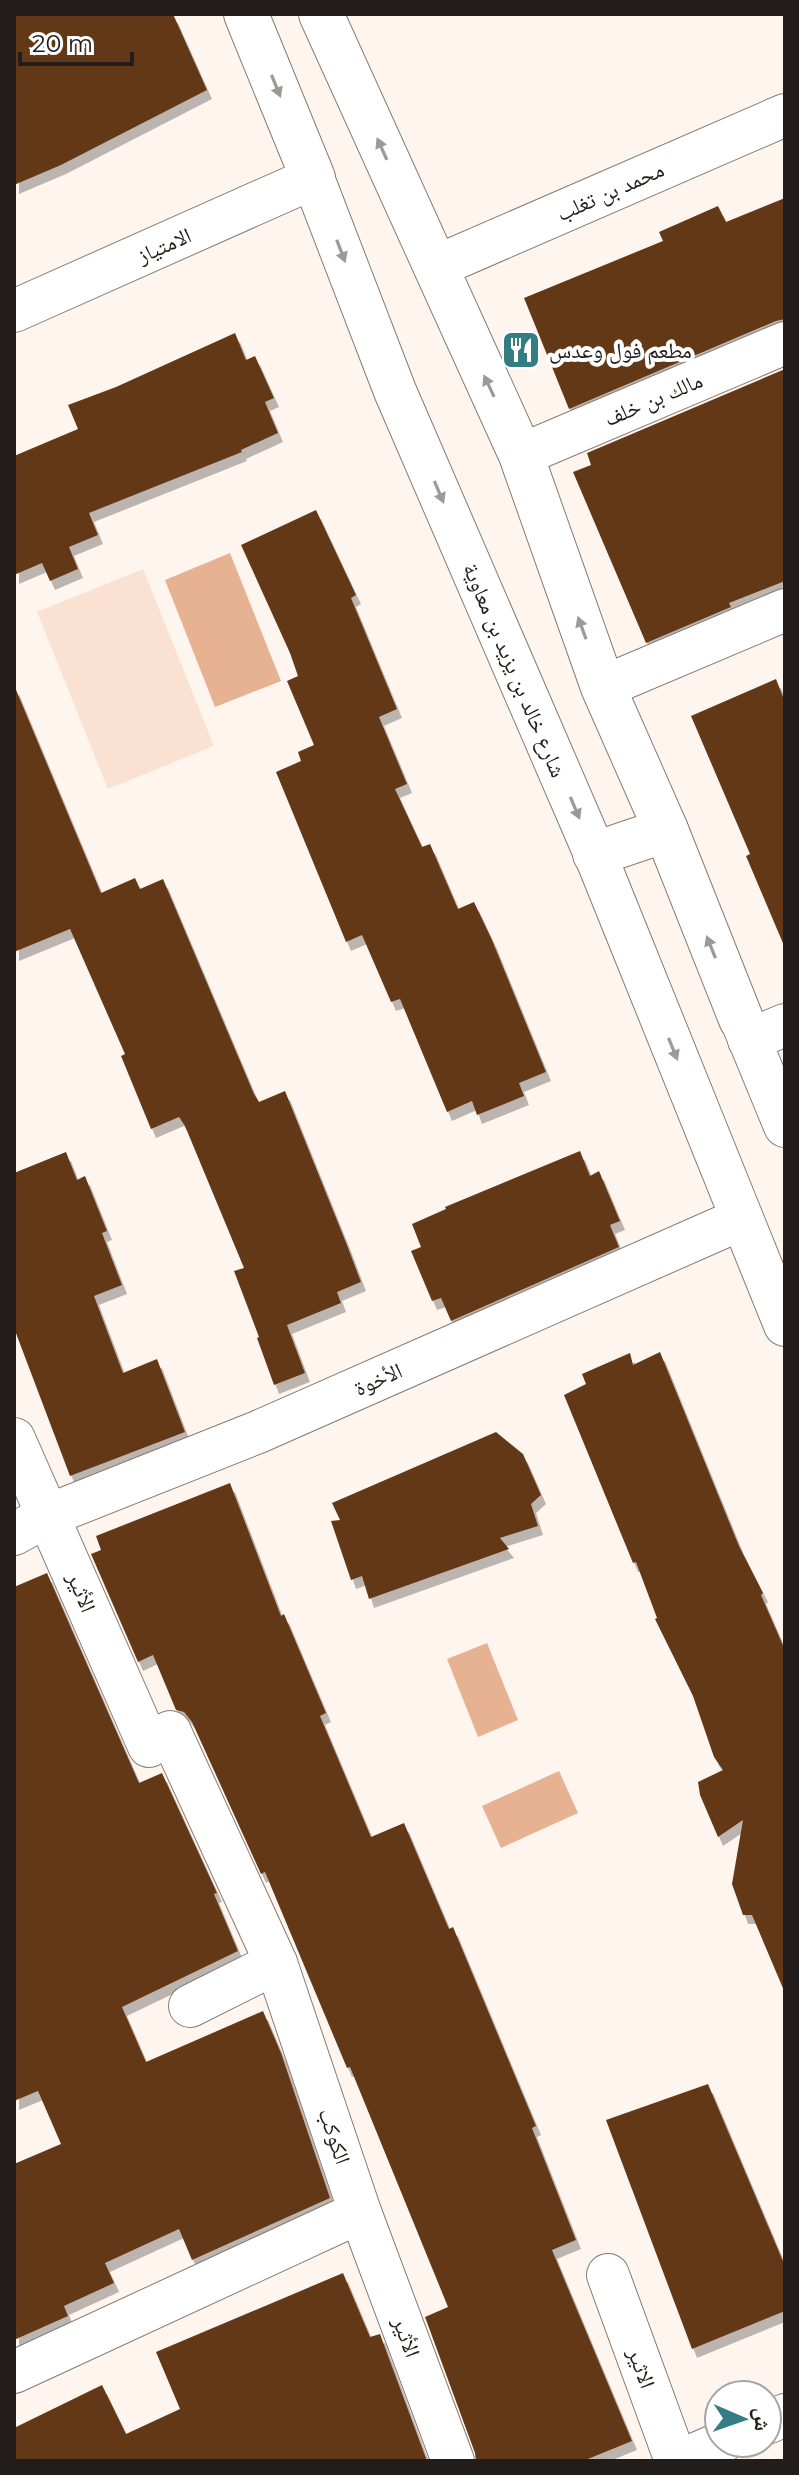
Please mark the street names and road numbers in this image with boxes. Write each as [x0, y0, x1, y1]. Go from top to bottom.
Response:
street label: محمد بن تغلب [552, 156, 668, 227]
street label: الامتياز [132, 222, 196, 270]
street label: مالك بن خلف [600, 367, 706, 432]
street label: شارع خالد بن يزيد بن معاوية [457, 559, 572, 781]
street label: الأخوة [350, 1357, 406, 1402]
street label: الأثير [61, 1567, 102, 1616]
street label: الكوكب [312, 2105, 357, 2168]
street label: الأثير [386, 2312, 426, 2361]
street label: الاثير [621, 2343, 661, 2392]

